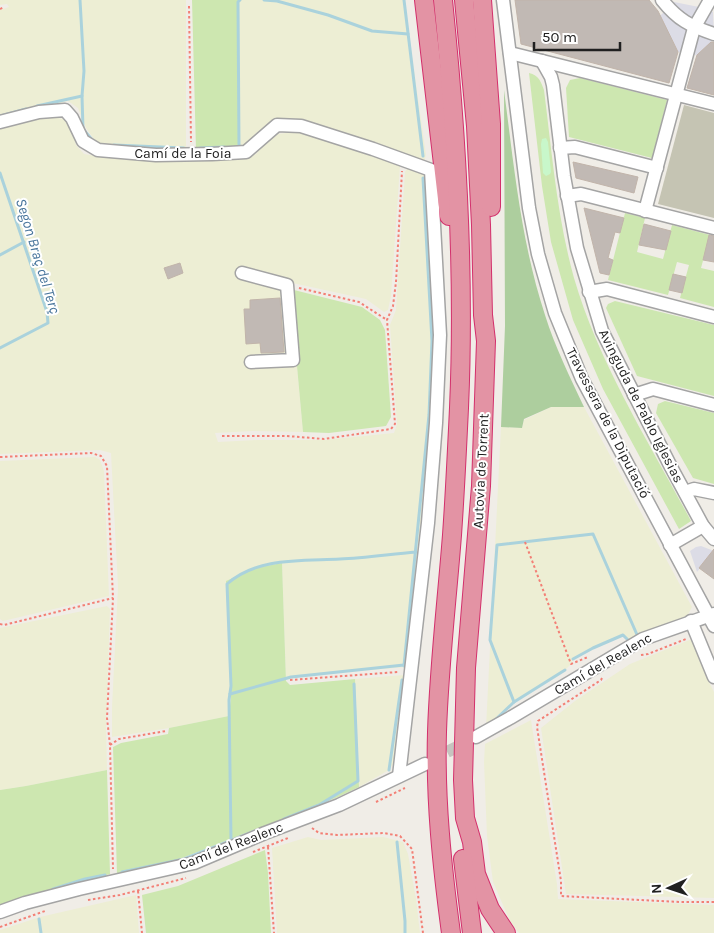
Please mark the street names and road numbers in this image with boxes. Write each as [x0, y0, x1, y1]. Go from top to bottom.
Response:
street label: Camí de la Foia [134, 145, 232, 162]
street label: Avinguda de Pablo Iglesias [595, 326, 687, 486]
street label: Travessera de la Diputació [563, 345, 653, 501]
street label: Autovia de Torrent [470, 413, 492, 529]
street label: Camí del Realenc [551, 629, 655, 699]
street label: Camí del Realenc [177, 818, 285, 874]

